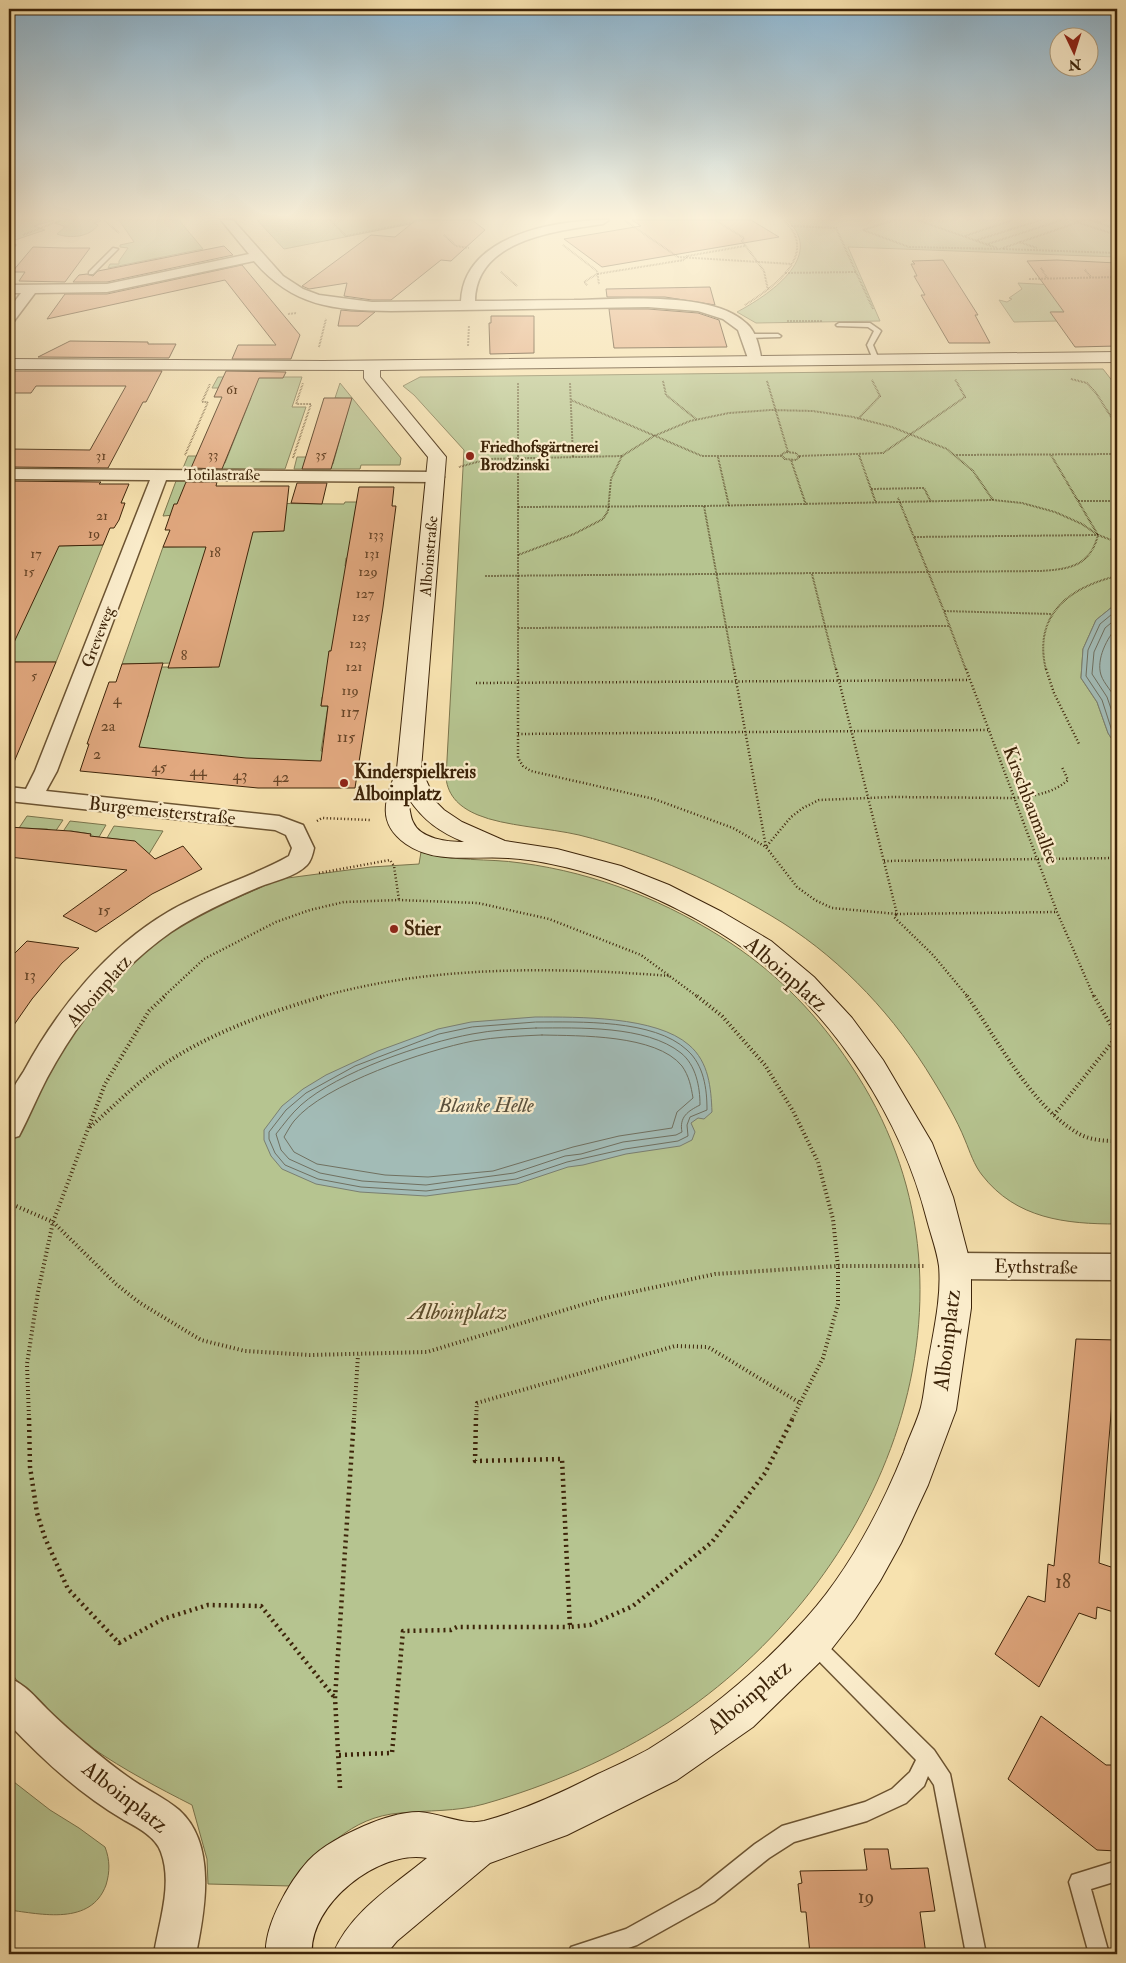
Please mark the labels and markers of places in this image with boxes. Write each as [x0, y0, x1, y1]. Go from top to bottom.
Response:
place label: Friedhofsgärtnerei Brodzinski [480, 437, 599, 475]
marker: Friedhofsgärtnerei Brodzinski [464, 450, 476, 462]
place label: Kinderspielkreis Alboinplatz [353, 760, 476, 807]
marker: Kinderspielkreis Alboinplatz [338, 777, 350, 789]
place label: Stier [404, 917, 442, 941]
marker: Stier [388, 923, 400, 935]

